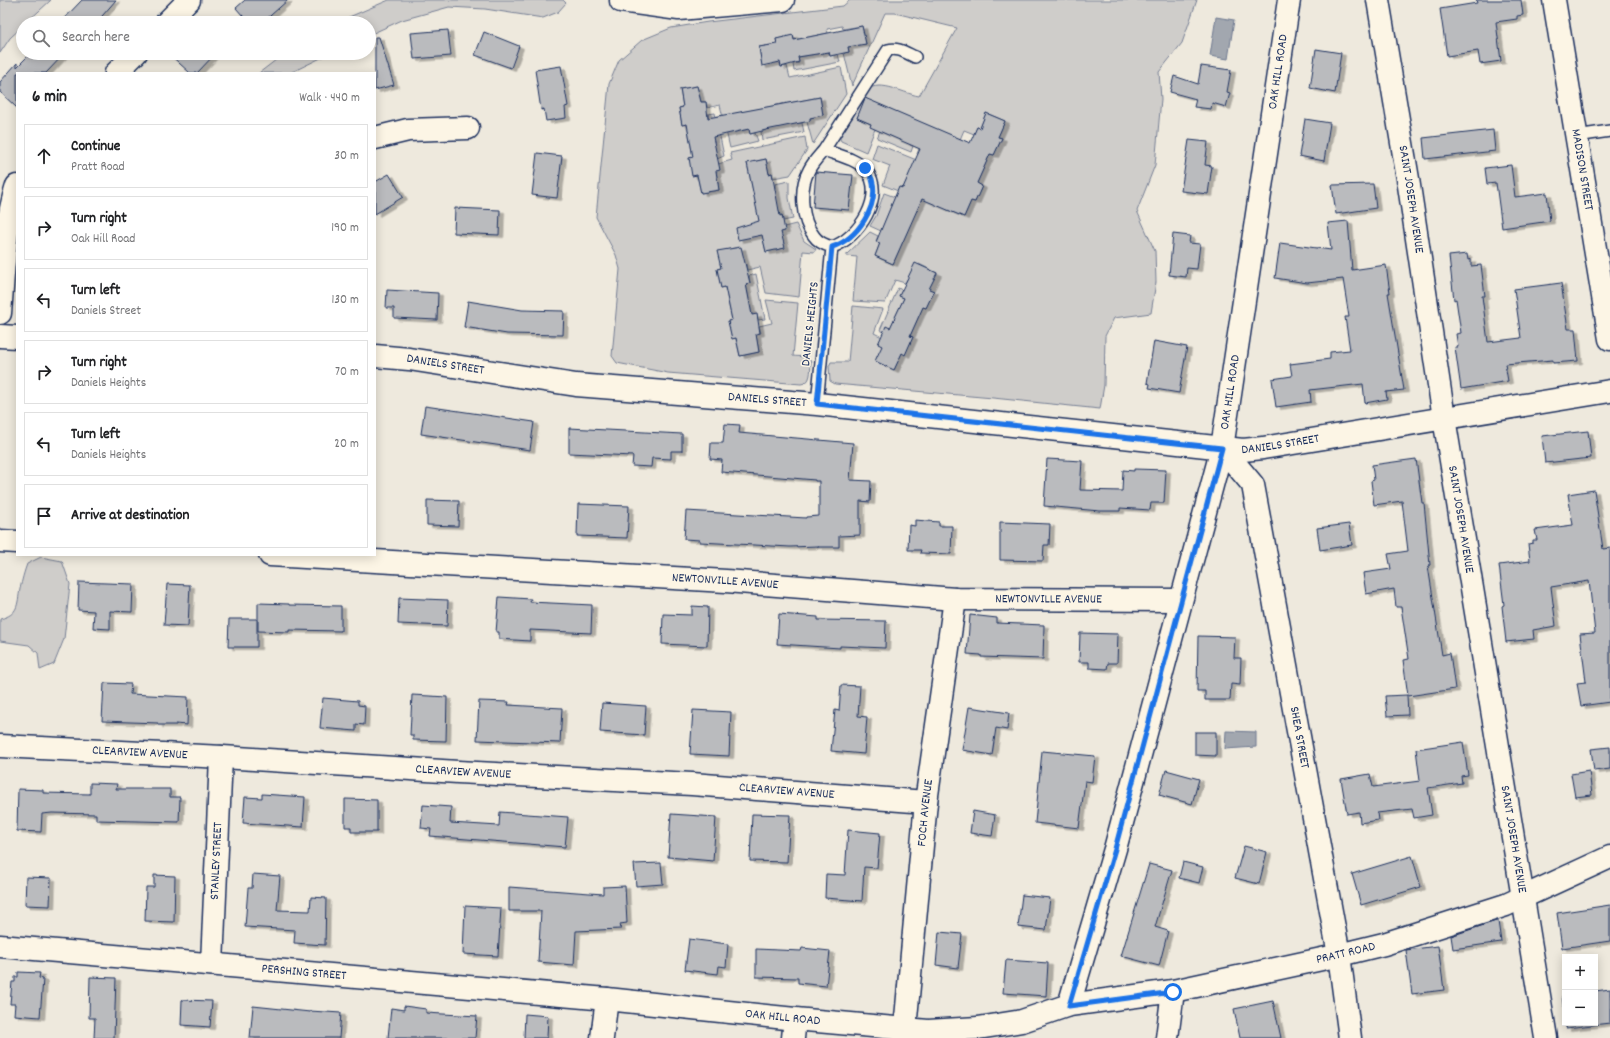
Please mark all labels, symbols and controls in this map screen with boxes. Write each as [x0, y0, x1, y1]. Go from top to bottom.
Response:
search box [16, 16, 376, 60]
icon: search [30, 27, 52, 49]
text: Search here [62, 27, 130, 49]
street label: OAK HILL ROAD [1263, 33, 1293, 111]
text: 6 min [32, 86, 67, 110]
text: Walk · 440 m [299, 89, 360, 108]
street label: MADISON STREET [1566, 127, 1598, 212]
text: Continue [71, 136, 120, 158]
street label: SAINT JOSEPH AVENUE [1393, 144, 1429, 255]
icon: ahead [33, 145, 55, 167]
text: 30 m [334, 147, 359, 166]
text: Pratt Road [71, 158, 125, 177]
route end [856, 159, 874, 177]
text: Turn right [71, 208, 127, 230]
icon: right [33, 217, 55, 239]
text: 190 m [331, 219, 359, 238]
text: Oak Hill Road [71, 230, 135, 249]
text: Turn left [71, 280, 120, 302]
street label: DANIELS HEIGHTS [797, 281, 825, 367]
icon: left [33, 289, 55, 311]
text: 130 m [331, 291, 359, 310]
text: Daniels Street [71, 302, 141, 321]
street label: DANIELS STREET [405, 349, 486, 380]
text: Turn right [71, 352, 127, 374]
street label: OAK HILL ROAD [1215, 353, 1245, 431]
icon: right [33, 361, 55, 383]
text: 70 m [335, 363, 359, 382]
text: Daniels Heights [71, 374, 146, 393]
street label: DANIELS STREET [727, 388, 807, 413]
text: Turn left [71, 424, 120, 446]
street label: DANIELS STREET [1240, 429, 1321, 460]
icon: left [33, 433, 55, 455]
text: 20 m [334, 435, 359, 454]
text: Daniels Heights [71, 446, 146, 465]
street label: SAINT JOSEPH AVENUE [1442, 464, 1479, 575]
icon: arrive [33, 505, 55, 527]
text: Arrive at destination [71, 505, 189, 527]
street label: NEWTONVILLE AVENUE [671, 568, 779, 595]
street label: NEWTONVILLE AVENUE [995, 590, 1102, 609]
street label: SHEA STREET [1284, 705, 1314, 770]
street label: CLEARVIEW AVENUE [92, 741, 188, 765]
street label: CLEARVIEW AVENUE [415, 760, 512, 784]
street label: CLEARVIEW AVENUE [738, 778, 835, 804]
street label: FOCH AVENUE [912, 778, 939, 847]
street label: SAINT JOSEPH AVENUE [1495, 784, 1532, 894]
street label: STANLEY STREET [205, 822, 228, 900]
street label: PRATT ROAD [1314, 937, 1378, 969]
map controls [1562, 954, 1598, 1026]
button: + [1562, 954, 1598, 990]
street label: PERSHING STREET [261, 959, 347, 986]
route start [1164, 983, 1182, 1001]
button: − [1562, 990, 1598, 1026]
street label: OAK HILL ROAD [744, 1004, 821, 1031]

